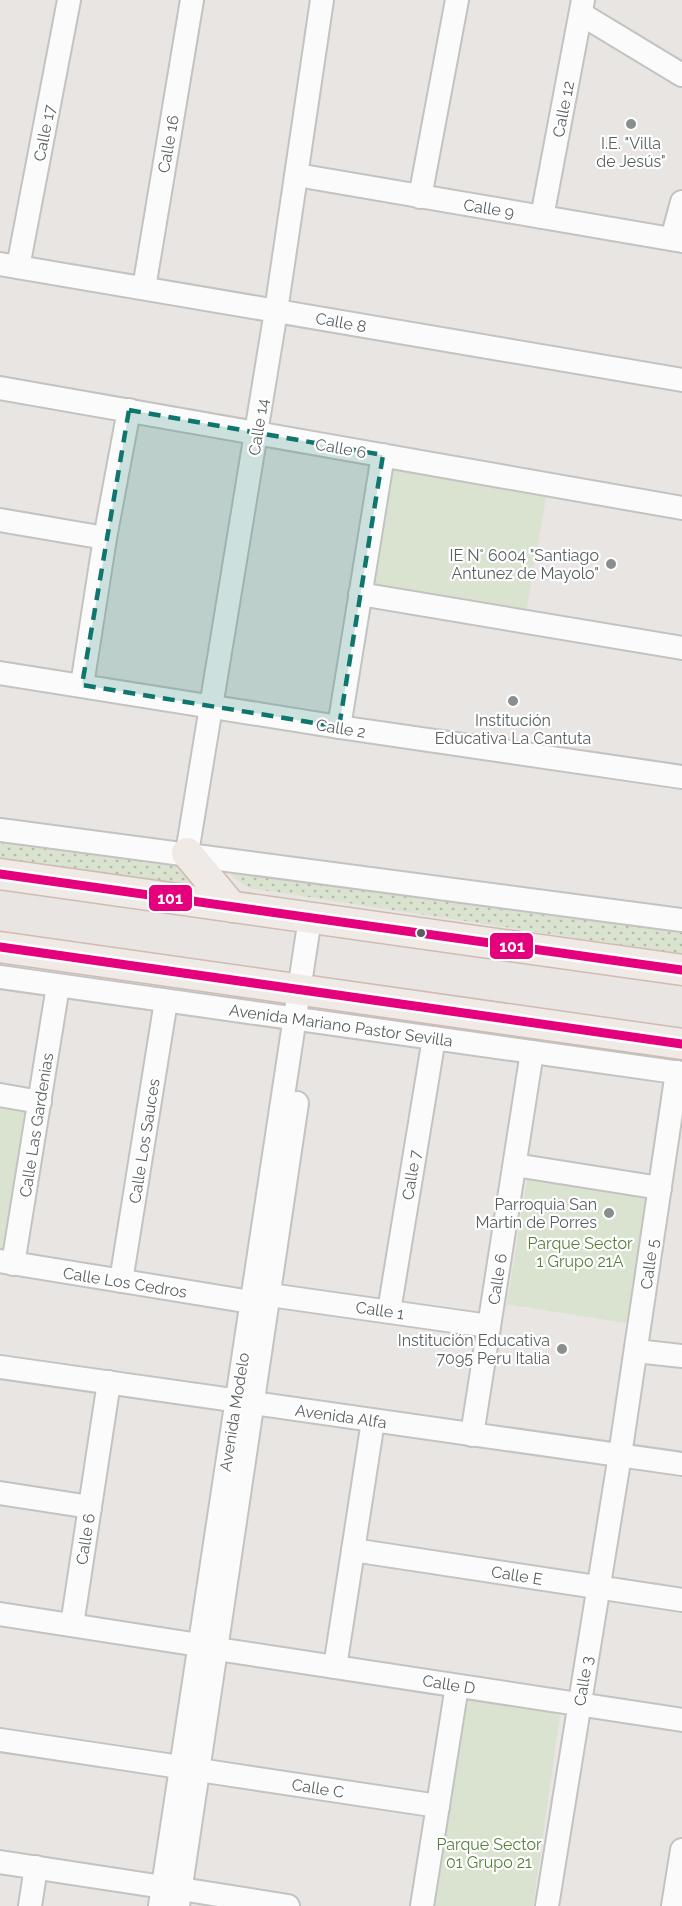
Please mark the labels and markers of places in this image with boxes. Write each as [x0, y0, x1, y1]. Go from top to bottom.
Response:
marker: I.E. "Villa de Jesús" [624, 117, 638, 131]
place label: I.E. "Villa de Jesús" [596, 134, 666, 171]
place label: IE N° 6004 "Santiago Antunez de Mayolo" [449, 546, 599, 583]
marker: IE N° 6004 "Santiago Antunez de Mayolo" [604, 557, 618, 571]
marker: Institución Educativa La Cantuta [506, 694, 520, 708]
place label: Institución Educativa La Cantuta [435, 711, 591, 748]
unlabelled marker [415, 927, 427, 939]
place label: Parroquia San Martín de Porres [476, 1195, 597, 1232]
marker: Parroquia San Martín de Porres [602, 1206, 616, 1220]
place label: Institución Educativa 7095 Peru Italia [398, 1331, 550, 1368]
marker: Institución Educativa 7095 Peru Italia [555, 1342, 569, 1356]

